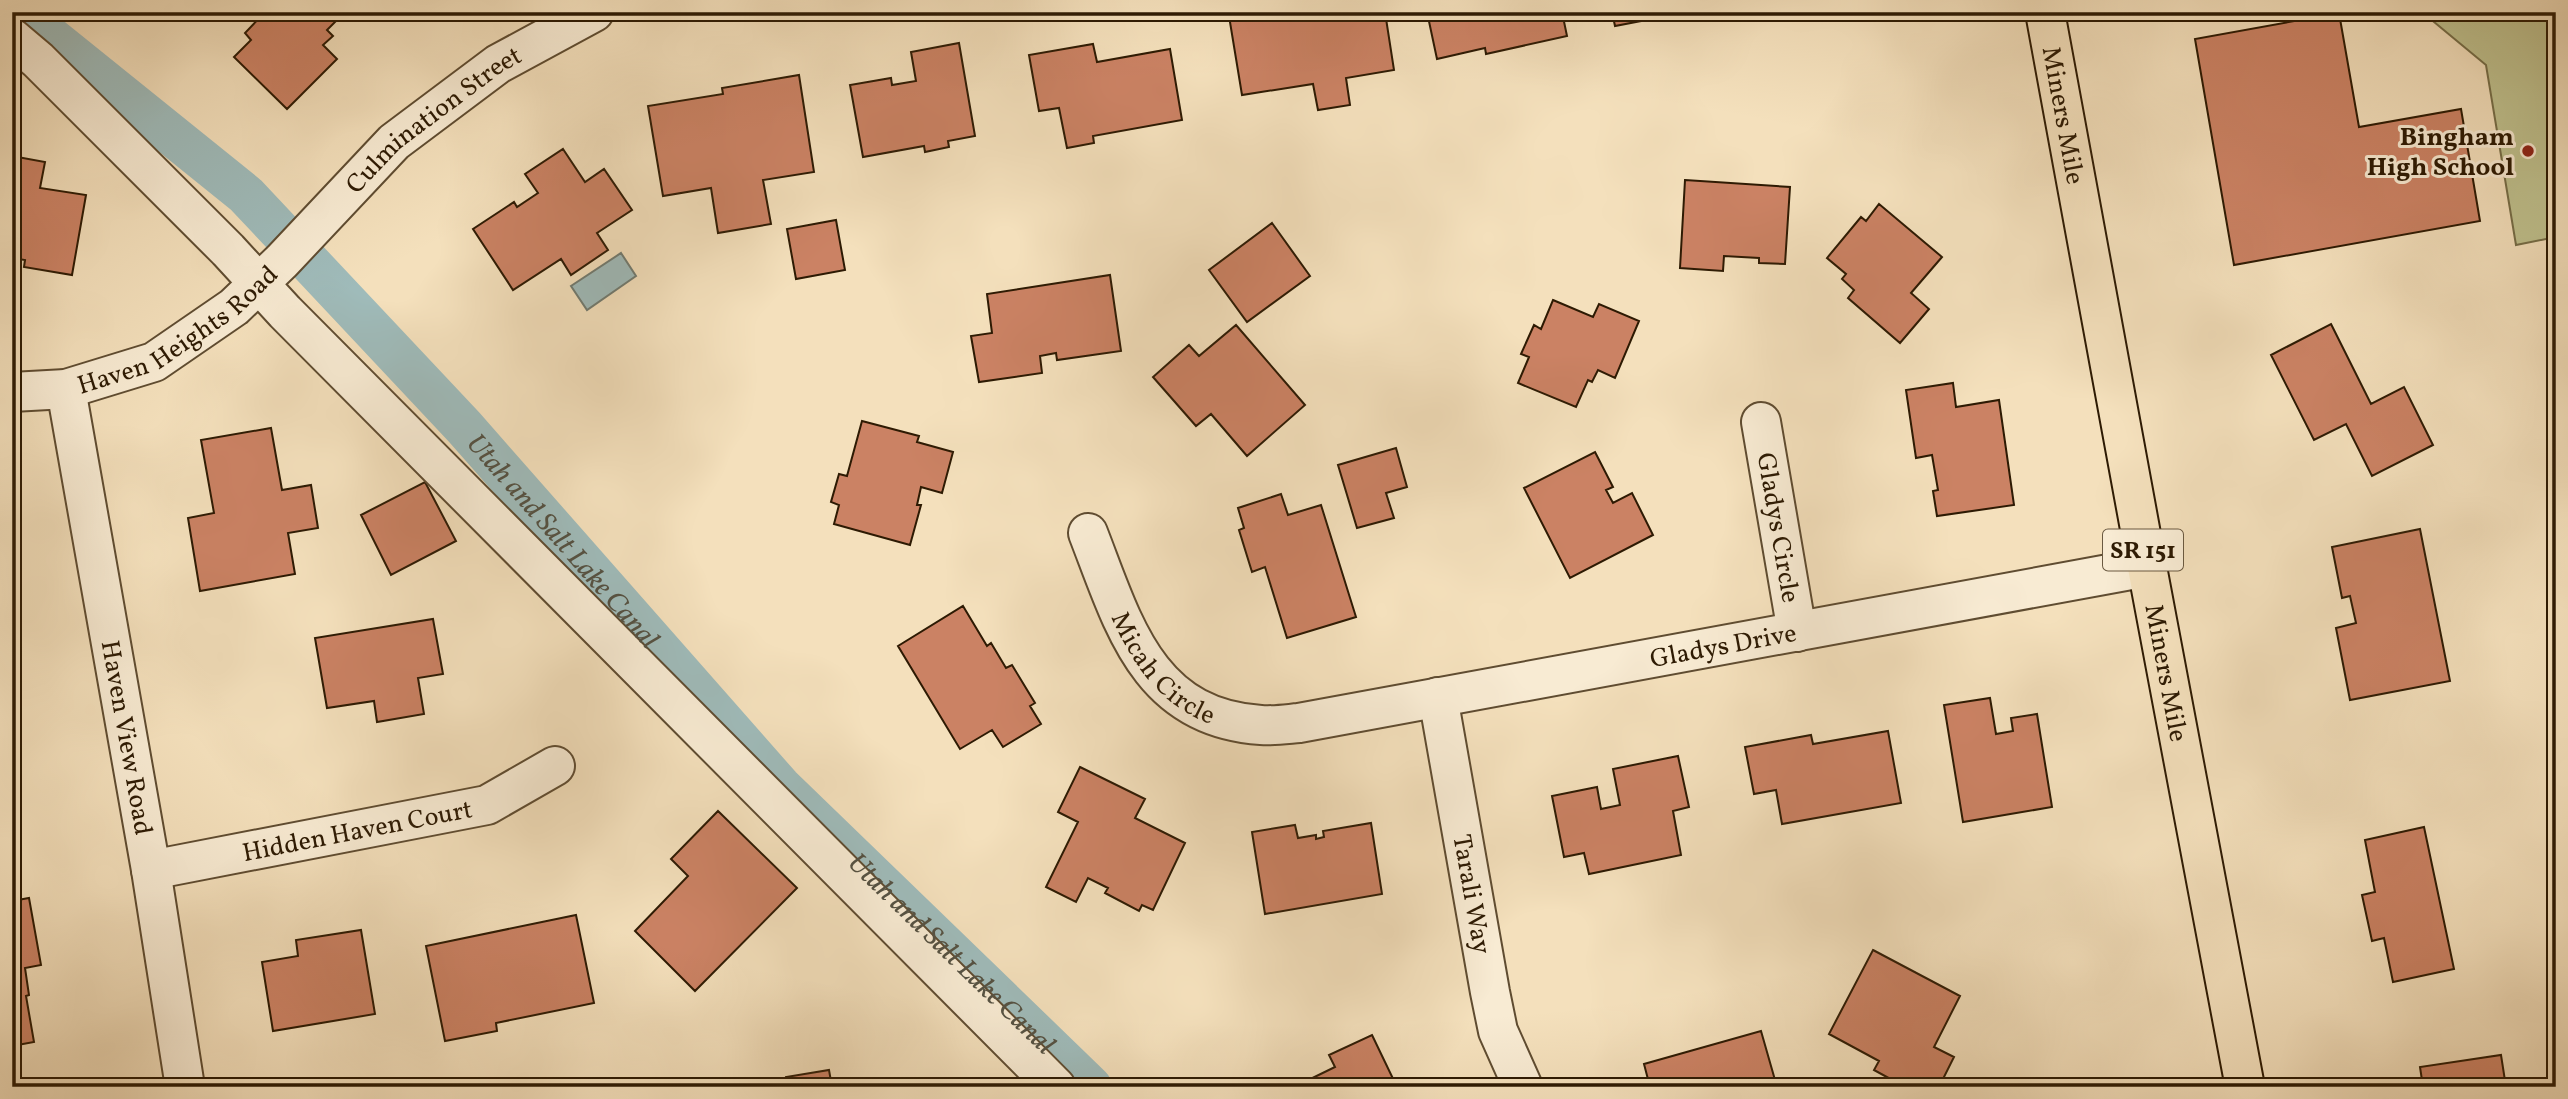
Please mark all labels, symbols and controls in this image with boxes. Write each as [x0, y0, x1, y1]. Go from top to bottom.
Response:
street label: Culmination Street [338, 39, 529, 202]
street label: Miners Mile [2032, 44, 2092, 187]
place label: Bingham High School [2367, 120, 2514, 186]
marker: Bingham High School [2520, 143, 2536, 159]
street label: Haven Heights Road [73, 258, 287, 404]
water label: Utah and Salt Lake Canal [456, 426, 667, 658]
street label: Gladys Circle [1747, 450, 1808, 606]
road number: SR 151 [2103, 530, 2183, 570]
street label: Miners Mile [2134, 601, 2196, 745]
street label: Micah Circle [1101, 606, 1220, 734]
street label: Gladys Drive [1647, 616, 1800, 678]
street label: Haven View Road [91, 638, 161, 838]
street label: Hidden Haven Court [239, 792, 476, 872]
street label: Tarali Way [1443, 832, 1499, 957]
water label: Utah and Salt Lake Canal [838, 845, 1063, 1064]

